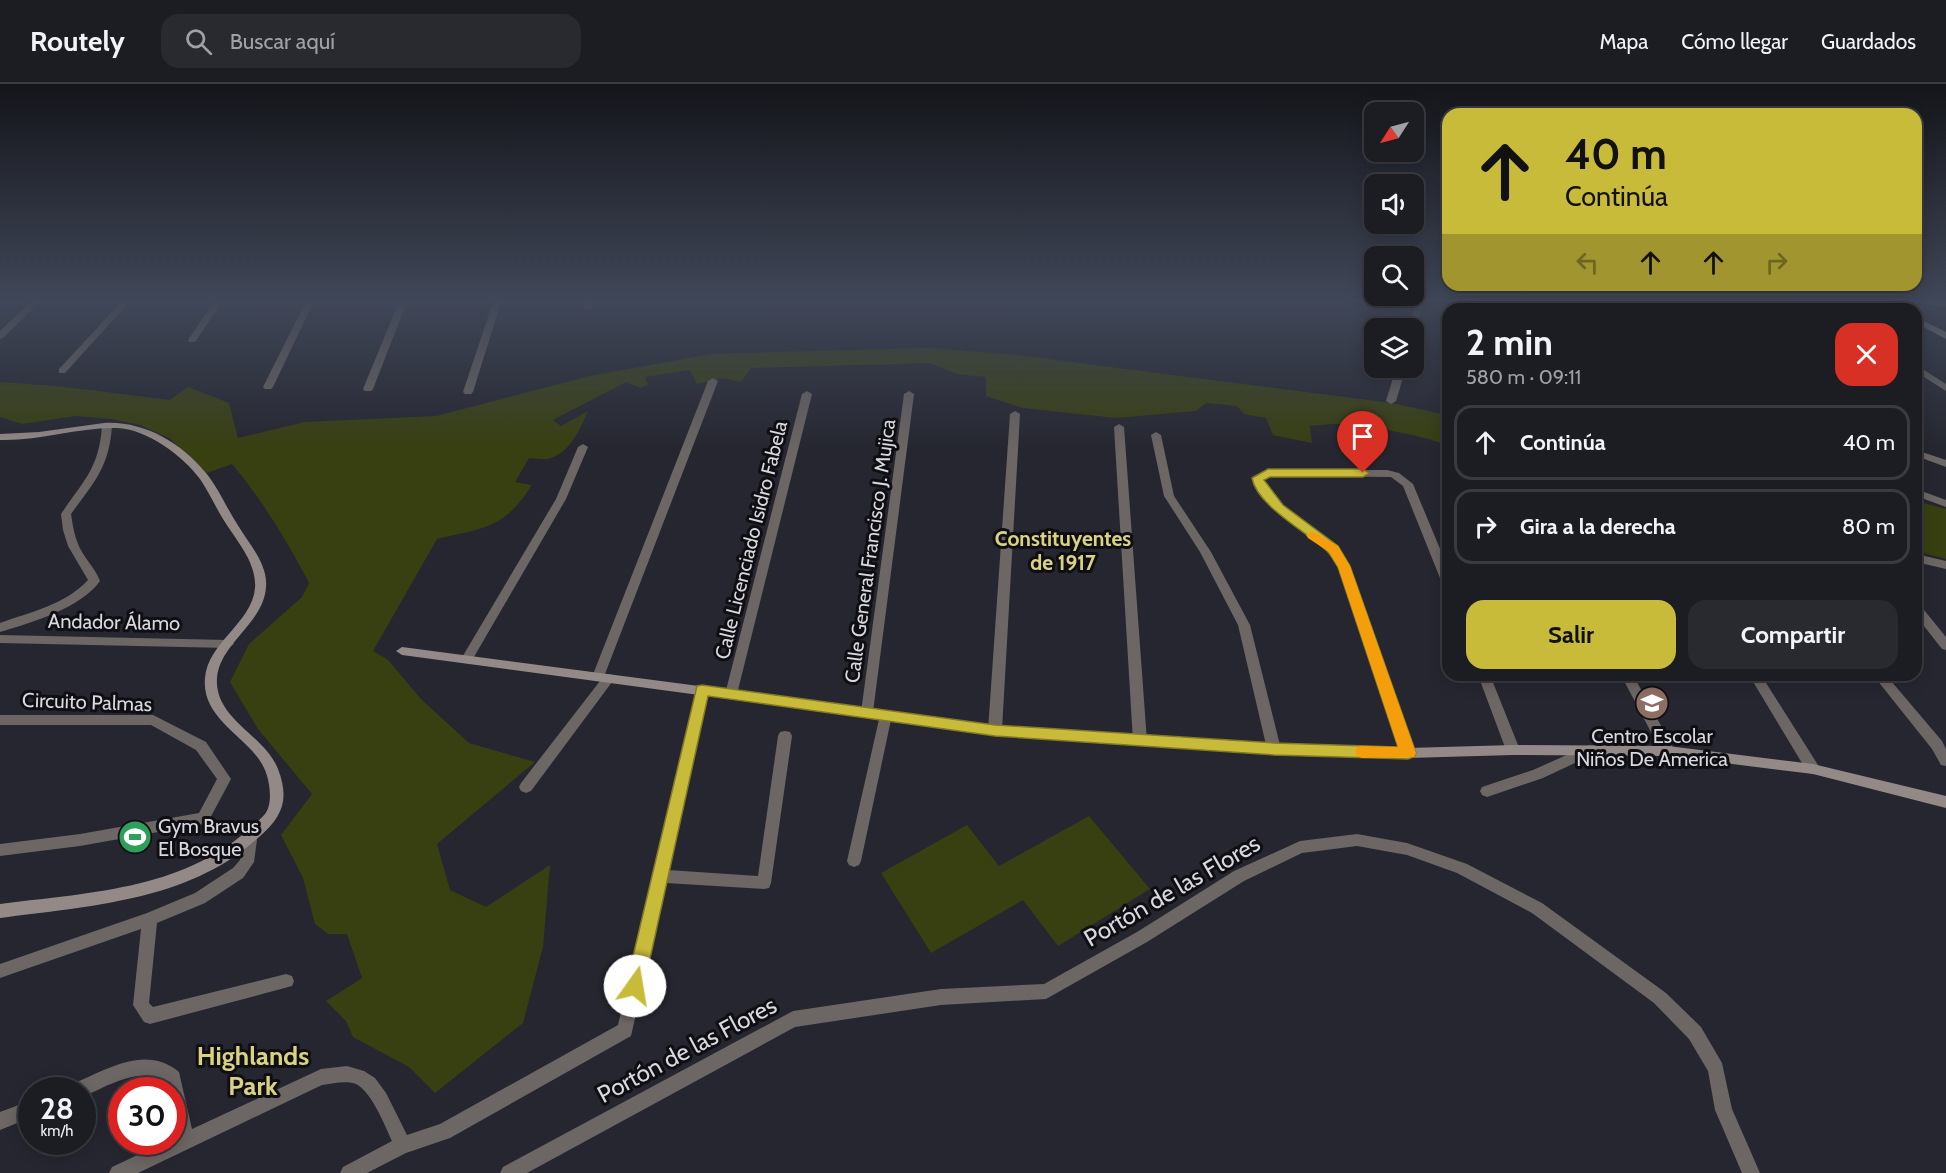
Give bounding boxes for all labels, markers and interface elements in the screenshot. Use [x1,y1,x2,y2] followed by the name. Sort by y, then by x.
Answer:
[161,14,581,68] search box
[30,24,125,58] text: Routely
[182,25,215,58] icon: search
[230,28,335,55] text: Buscar aquí
[1600,29,1648,54] text: Mapa
[1681,29,1788,54] text: Cómo llegar
[1821,29,1916,54] text: Guardados
[1364,102,1424,162] north arrow
[1364,102,1424,378] map controls
[1565,128,1667,180] text: 40 m
[1466,132,1544,210] icon: ahead
[1364,174,1424,234] button: sound
[1565,180,1668,213] text: Continúa
[1364,246,1424,306] button: search
[1571,246,1604,279] icon: left
[1634,246,1667,279] icon: ahead
[1697,246,1730,279] icon: ahead
[1760,246,1793,279] icon: right
[1364,318,1424,378] button: layers
[1466,320,1553,364] text: 2 min
[1835,323,1898,386] button: close
[1466,365,1581,389] text: 580 m · 09:11
[1337,411,1388,473] pin
[840,417,900,684] street label: Calle General Francisco J. Mujica
[710,418,792,662] street label: Calle Licenciado Isidro Fabela
[1346,420,1379,453] icon: arrive
[1469,426,1502,459] icon: ahead
[1520,429,1606,456] text: Continúa
[1843,429,1895,456] text: 40 m
[1469,510,1502,543] icon: right
[1520,513,1676,540] text: Gira a la derecha
[1842,513,1895,540] text: 80 m
[995,526,1131,575] district label: Constituyentes de 1917
[1466,600,1676,669] button: Salir
[1688,600,1898,669] button: Compartir
[48,609,180,635] street label: Andador Álamo
[1634,685,1670,721] school or university icon: Centro Escolar Niños De America
[22,688,152,716] street label: Circuito Palmas
[1576,724,1728,771] place label: Centro Escolar Niños De America
[158,814,259,861] place label: Gym Bravus El Bosque
[117,819,153,855] sports icon: Gym Bravus El Bosque
[1079,828,1265,953] street label: Portón de las Flores
[603,954,667,1018] position arrow
[592,990,781,1109] street label: Portón de las Flores
[197,1040,309,1102] district label: Highlands Park
[108,1077,186,1155] speed limit sign: 30
[40,1090,74,1127] text: 28
[41,1122,73,1140] text: km/h

